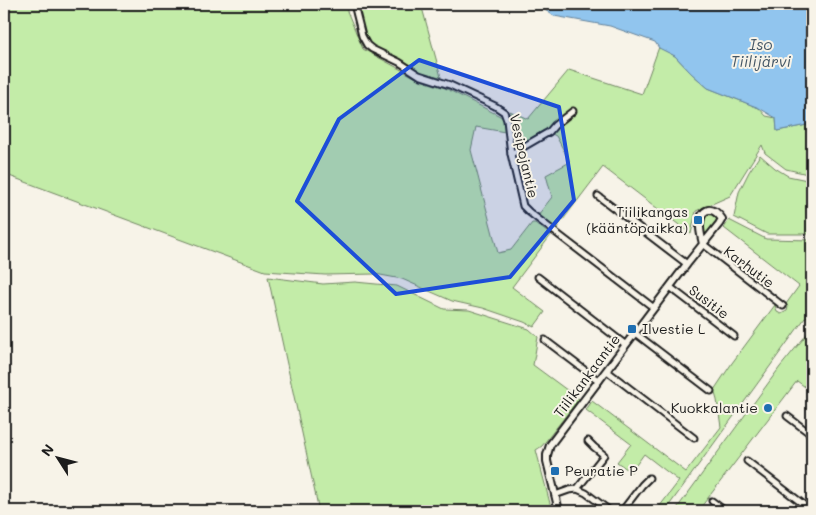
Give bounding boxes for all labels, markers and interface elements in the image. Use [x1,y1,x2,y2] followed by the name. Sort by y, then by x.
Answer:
[731,34,792,71] water label: Iso Tiilijärvi
[506,112,543,200] street label: Vesipojantie
[586,202,688,237] place label: Tiilikangas (kääntöpaikka)
[692,214,704,226] marker: Tiilikangas (kääntöpaikka)
[720,241,779,292] street label: Karhutie
[685,280,733,323] street label: Susitie
[642,319,706,338] place label: Ilvestie L
[626,323,638,335] marker: Ilvestie L
[549,330,624,421] street label: Tiilikankaantie
[671,398,758,417] place label: Kuokkalantie
[762,402,774,414] marker: Kuokkalantie
[32,432,82,482] north arrow
[36,440,58,460] text: N
[565,461,638,480] place label: Peuratie P
[549,465,561,477] marker: Peuratie P

